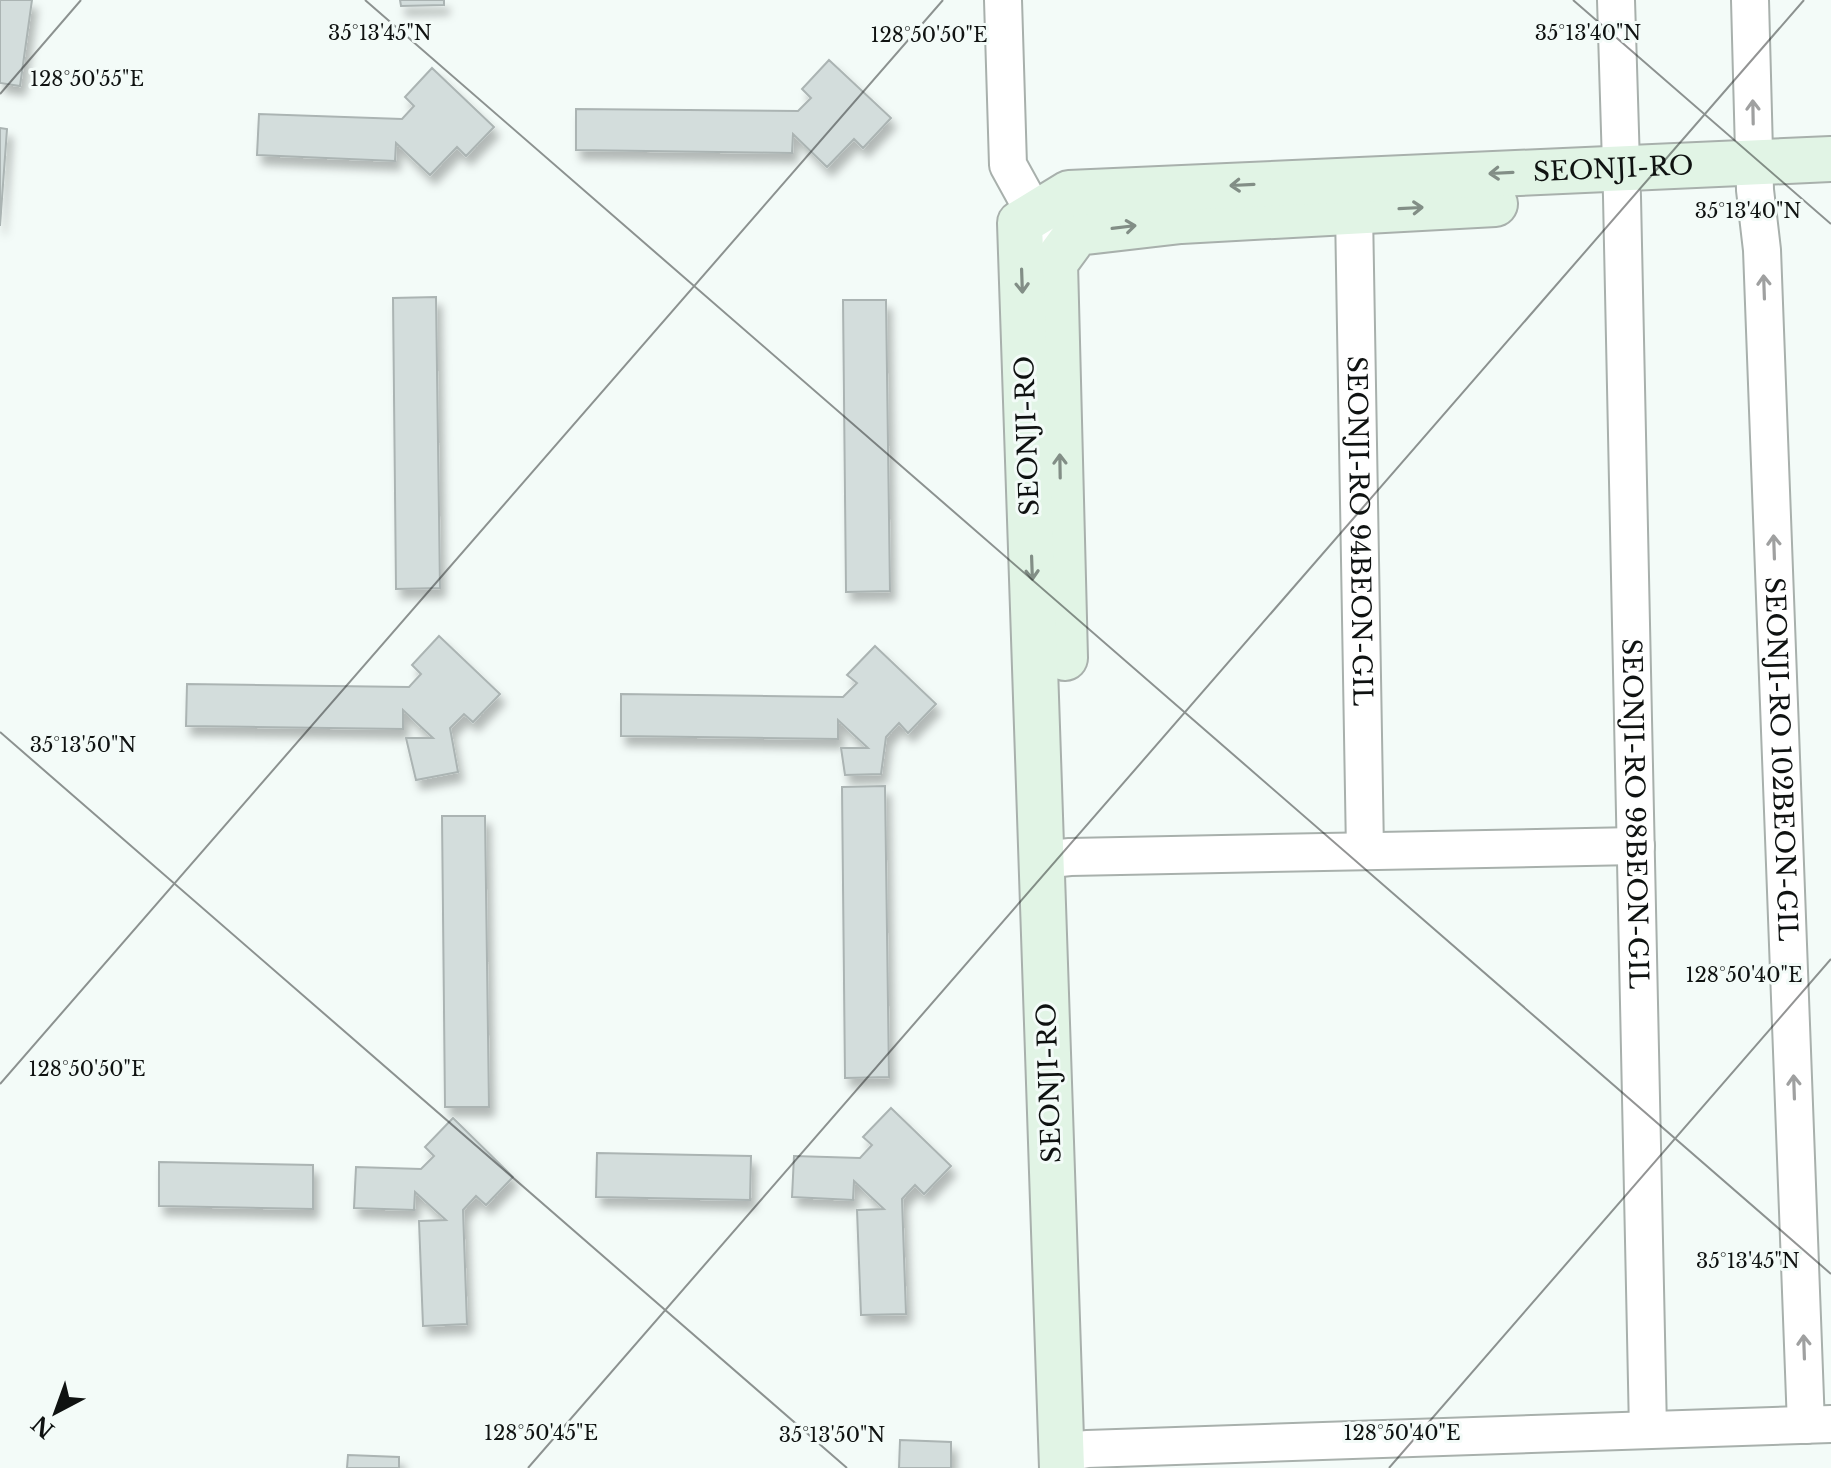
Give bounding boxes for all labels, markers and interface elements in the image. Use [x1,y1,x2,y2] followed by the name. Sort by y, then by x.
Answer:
[328,21,432,45] text: 35°13'45"N
[1535,21,1641,45] text: 35°13'40"N
[871,23,987,47] text: 128°50'50"E
[30,67,144,91] text: 128°50'55"E
[1745,99,1760,126] one-way arrow
[1532,149,1694,188] street label: SEONJI-RO
[1488,166,1515,181] one-way arrow
[1229,178,1256,193] one-way arrow
[1695,199,1801,223] text: 35°13'40"N
[1397,201,1424,216] one-way arrow
[1110,220,1137,235] one-way arrow
[1015,267,1030,294] one-way arrow
[1756,274,1771,301] one-way arrow
[1008,355,1046,517] street label: SEONJI-RO
[1340,355,1379,707] street label: SEONJI-RO 94BEON-GIL
[1052,453,1068,480] one-way arrow
[1766,534,1781,561] one-way arrow
[1024,554,1039,581] one-way arrow
[1758,576,1804,942] street label: SEONJI-RO 102BEON-GIL
[1615,638,1655,990] street label: SEONJI-RO 98BEON-GIL
[30,733,136,757] text: 35°13'50"N
[1686,963,1802,987] text: 128°50'40"E
[1030,1002,1068,1164] street label: SEONJI-RO
[29,1057,145,1081] text: 128°50'50"E
[1786,1074,1801,1101] one-way arrow
[1696,1249,1800,1273] text: 35°13'45"N
[1796,1334,1811,1361] one-way arrow
[16,1372,96,1452] north arrow
[26,1410,60,1444] text: N
[484,1421,598,1445] text: 128°50'45"E
[1344,1421,1460,1445] text: 128°50'40"E
[779,1423,885,1447] text: 35°13'50"N

